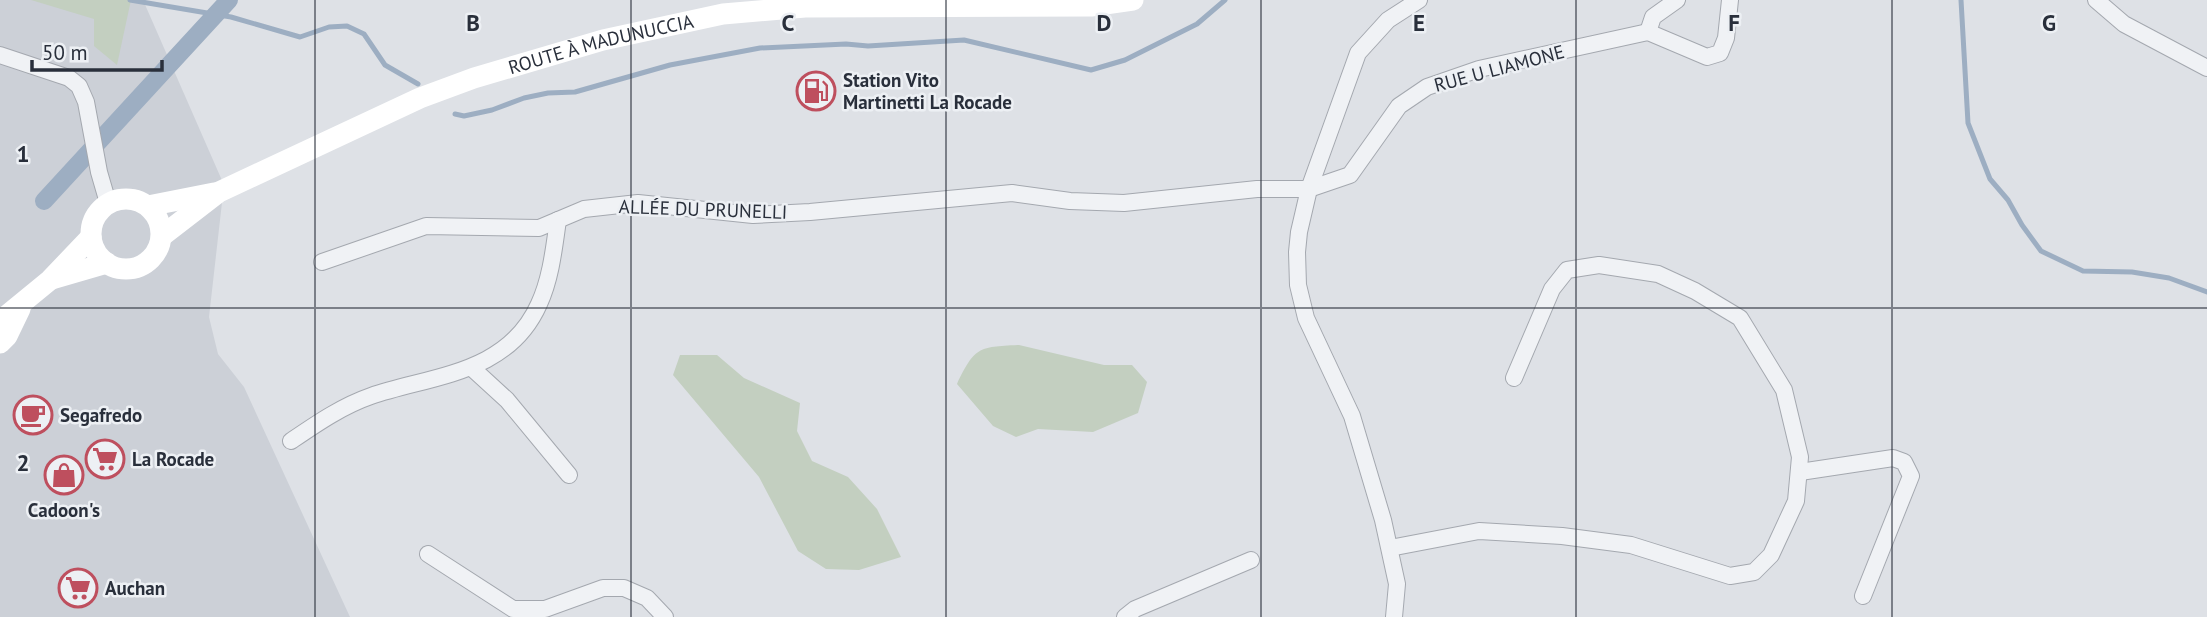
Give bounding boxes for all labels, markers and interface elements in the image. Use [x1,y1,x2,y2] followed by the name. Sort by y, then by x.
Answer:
[466,8,480,37] text: B
[782,8,795,37] text: C
[1097,8,1111,37] text: D
[1413,8,1425,37] text: E
[1728,8,1740,37] text: F
[2042,8,2056,37] text: G
[505,9,696,79] street label: ROUTE À MADUNUCCIA
[32,28,161,72] scale bar
[42,39,88,66] text: 50 m
[1431,39,1567,97] street label: RUE U LIAMONE
[843,68,1012,114] place label: Station Vito Martinetti La Rocade
[795,70,837,112] fuel station icon: Station Vito Martinetti La Rocade
[16,139,30,168] text: 1
[618,194,788,224] street label: ALLÉE DU PRUNELLI
[12,394,54,436] cafe icon: Segafredo
[60,403,142,427] place label: Segafredo
[84,438,126,480] supermarket icon: La Rocade
[132,447,214,471] place label: La Rocade
[16,448,30,477] text: 2
[43,454,85,496] shop icon: Cadoon's
[28,498,100,522] place label: Cadoon's
[57,567,99,609] supermarket icon: Auchan
[105,576,165,600] place label: Auchan

